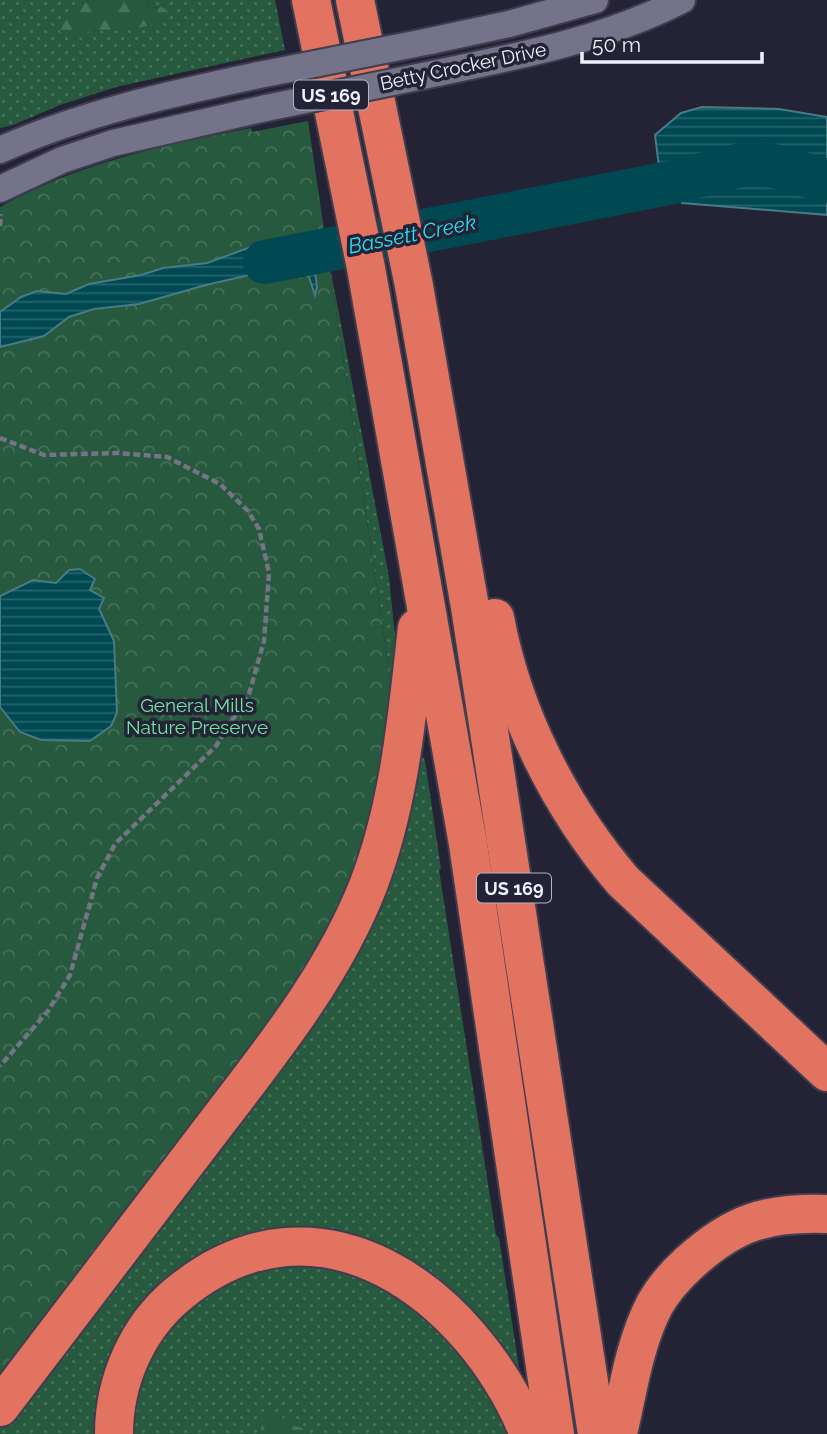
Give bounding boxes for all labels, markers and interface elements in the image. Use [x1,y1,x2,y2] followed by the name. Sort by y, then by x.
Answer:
[582,21,762,65] scale bar
[592,32,641,57] text: 50 m
[378,38,548,94] street label: Betty Crocker Drive
[294,80,368,110] road number: US 169
[346,209,478,259] water label: Bassett Creek
[126,694,268,738] park label: General Mills Nature Preserve
[477,874,551,903] road number: US 169

